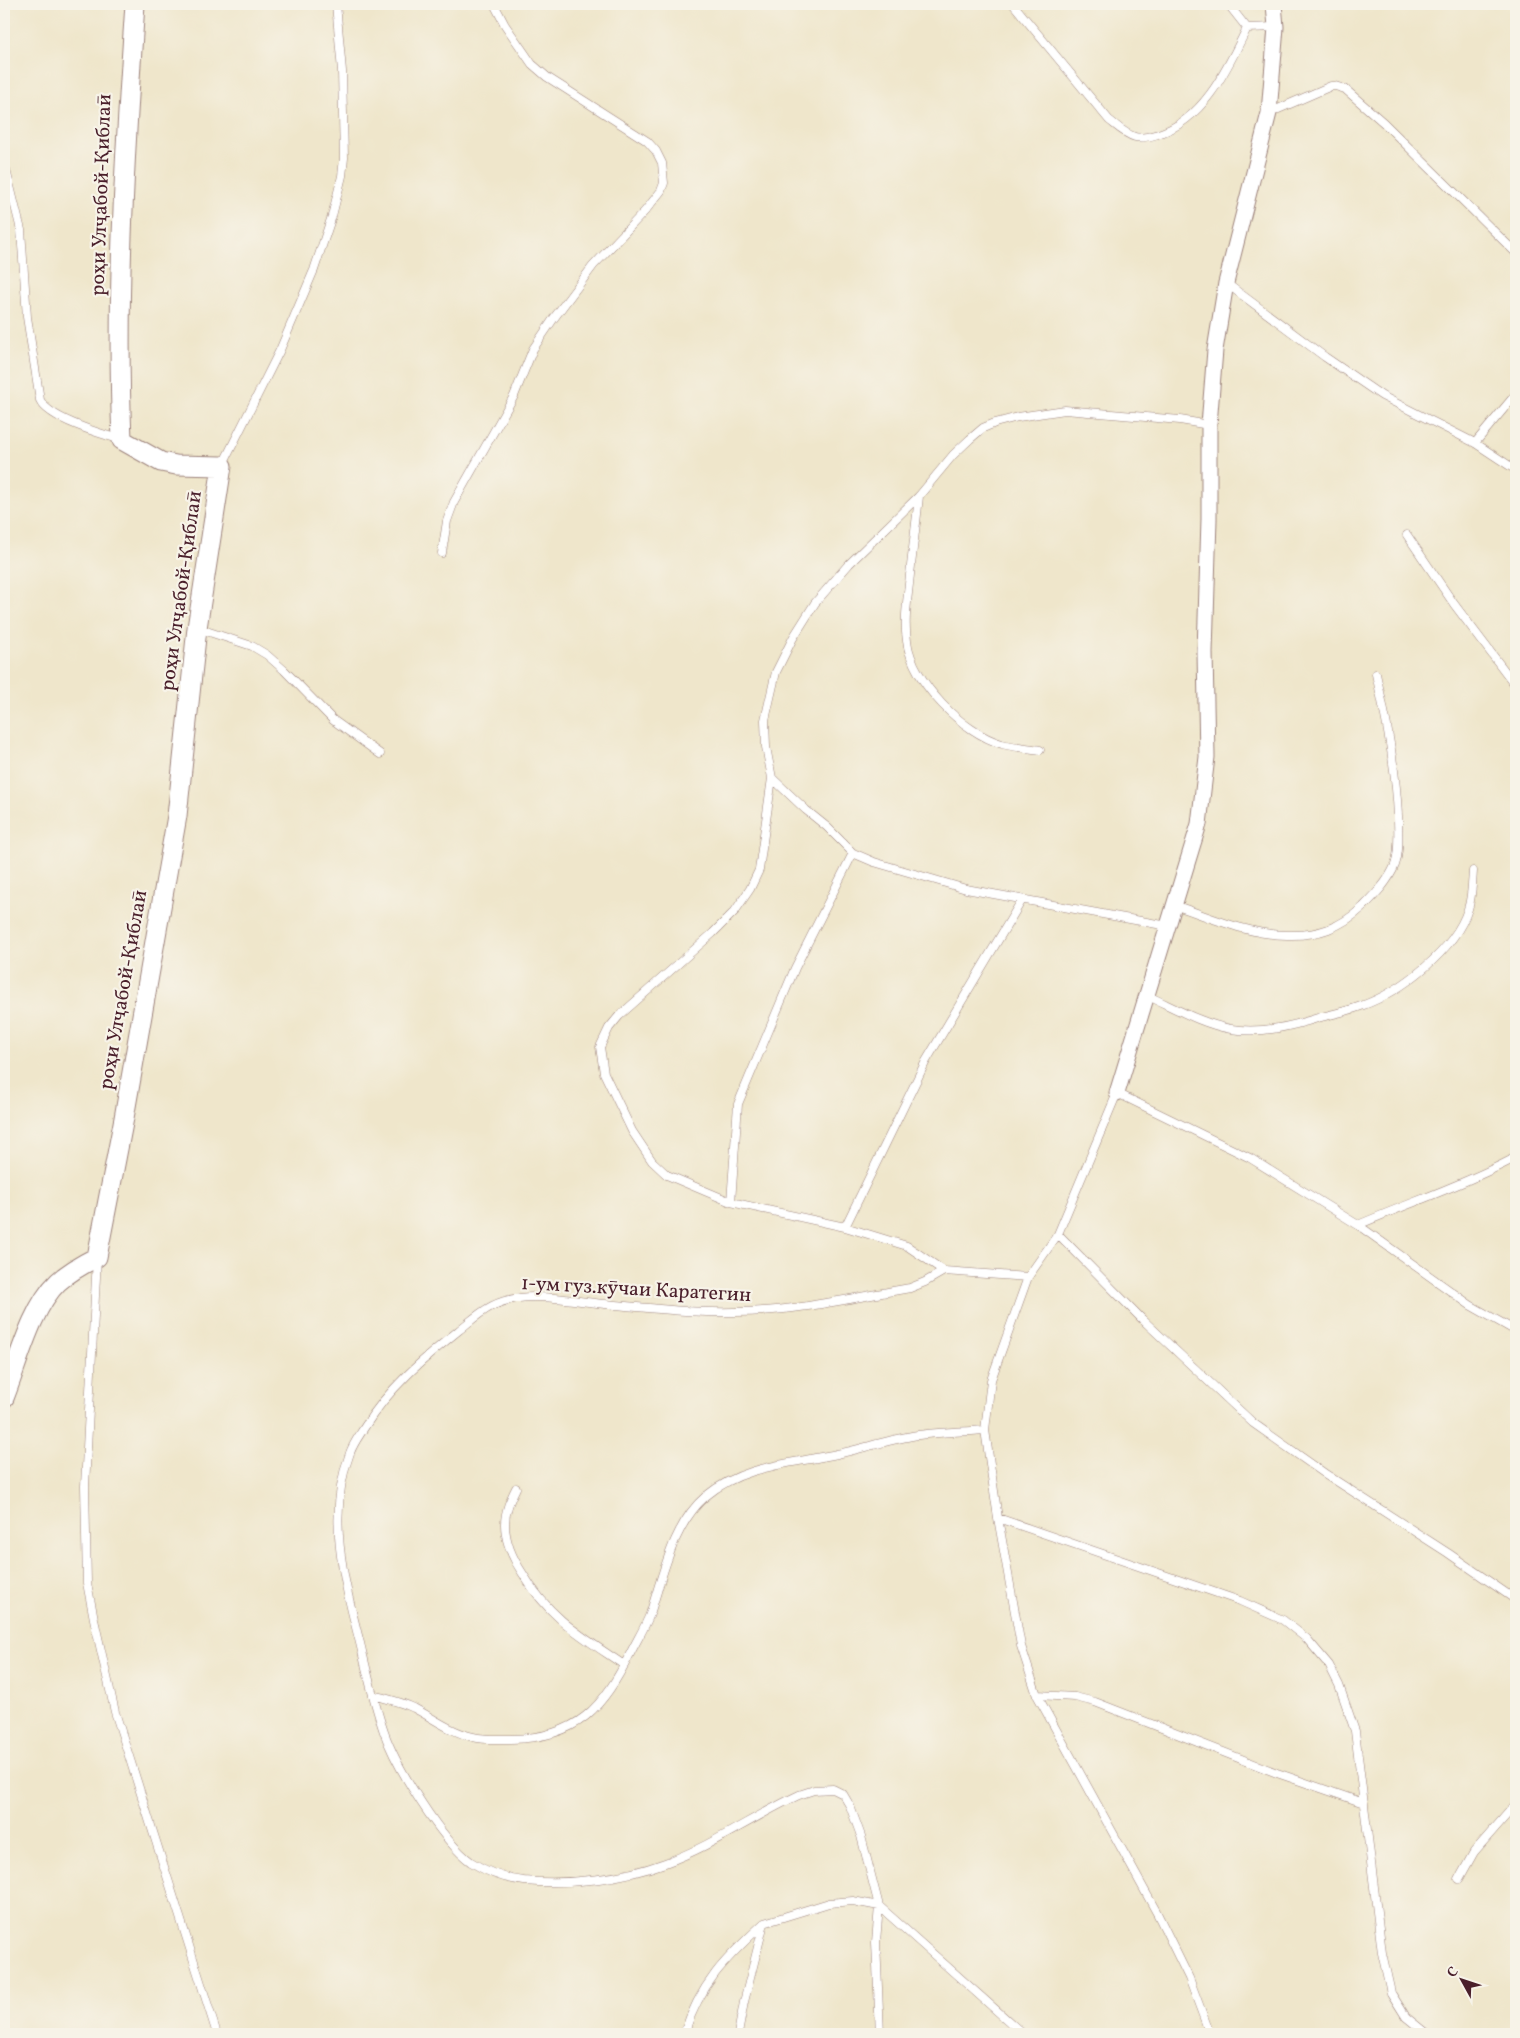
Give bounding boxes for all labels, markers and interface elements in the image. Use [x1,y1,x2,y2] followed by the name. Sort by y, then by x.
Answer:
[84,93,120,297] street label: роҳи Улҷабой-Қиблаӣ
[154,489,210,693] street label: роҳи Улҷабой-Қиблаӣ
[93,888,155,1092] street label: роҳи Улҷабой-Қиблаӣ
[520,1270,752,1310] street label: 1-ум гуз.кӯчаи Каратегин
[1438,1956,1488,2006] north arrow
[1443,1963,1463,1982] text: С

